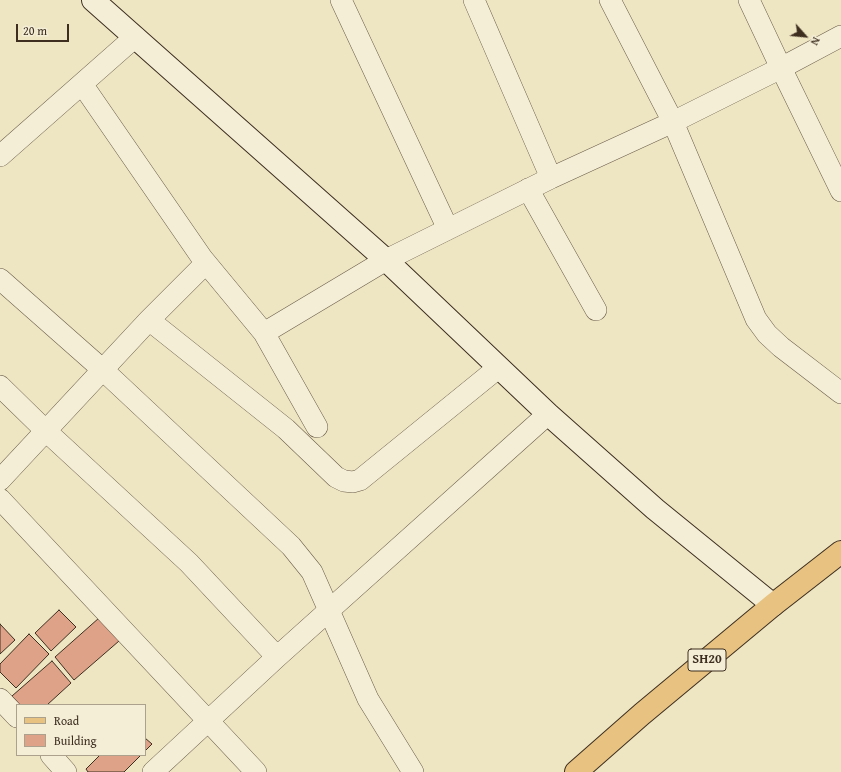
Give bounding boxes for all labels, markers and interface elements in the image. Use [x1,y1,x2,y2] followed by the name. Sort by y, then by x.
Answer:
[18,16,71,42] scale bar
[785,16,825,56] north arrow
[23,22,47,39] text: 20 m
[807,35,824,48] text: N
[688,649,726,671] road number: SH20
[16,704,146,756] legend
[54,712,79,729] text: Road
[54,732,97,749] text: Building

